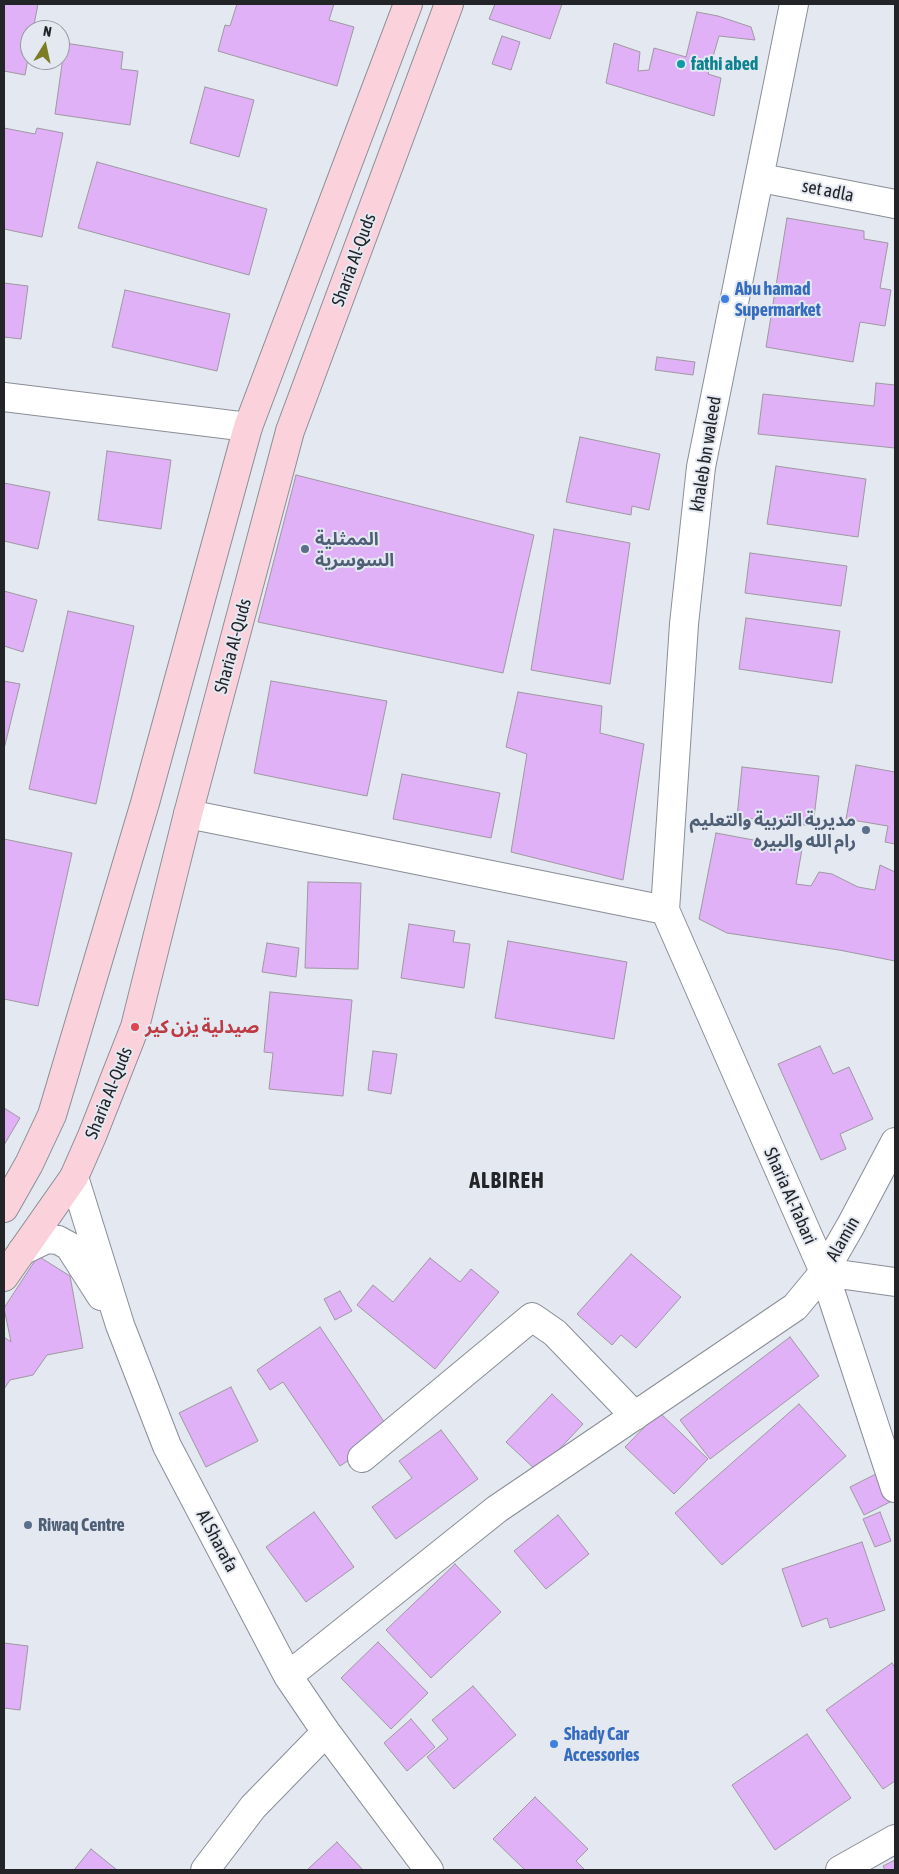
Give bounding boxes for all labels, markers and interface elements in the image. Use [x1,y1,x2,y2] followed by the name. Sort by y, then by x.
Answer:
[20,20,70,70] north arrow
[42,23,53,40] text: N
[691,53,758,75] place label: fathi abed
[675,58,687,70] marker: fathi abed
[800,175,856,207] street label: set adla
[327,211,381,309] street label: Sharia Al-Quds
[735,278,821,320] place label: Abu hamad Supermarket
[719,293,731,305] marker: Abu hamad Supermarket
[686,395,726,513] street label: khaleb bn waleed
[315,528,394,570] place label: الممثلية السوسرية
[299,543,311,555] marker: الممثلية السوسرية
[210,596,256,696] street label: Sharia Al-Quds
[690,809,856,852] place label: مديرية التربية والتعليم رام الله والبيره
[860,824,872,836] marker: مديرية التربية والتعليم رام الله والبيره
[145,1016,259,1038] place label: صيدلية يزن كير
[129,1021,141,1033] marker: صيدلية يزن كير
[81,1044,137,1142] street label: Sharia Al-Quds
[759,1144,821,1248] street label: Sharia Al-Tabari
[468,1168,546,1194] district label: ALBIREH
[822,1213,864,1265] street label: Alamin
[192,1506,242,1576] street label: Al Sharafa
[38,1514,125,1536] place label: Riwaq Centre
[22,1519,34,1531] marker: Riwaq Centre
[564,1723,639,1766] place label: Shady Car Accessories
[548,1738,560,1750] marker: Shady Car Accessories

